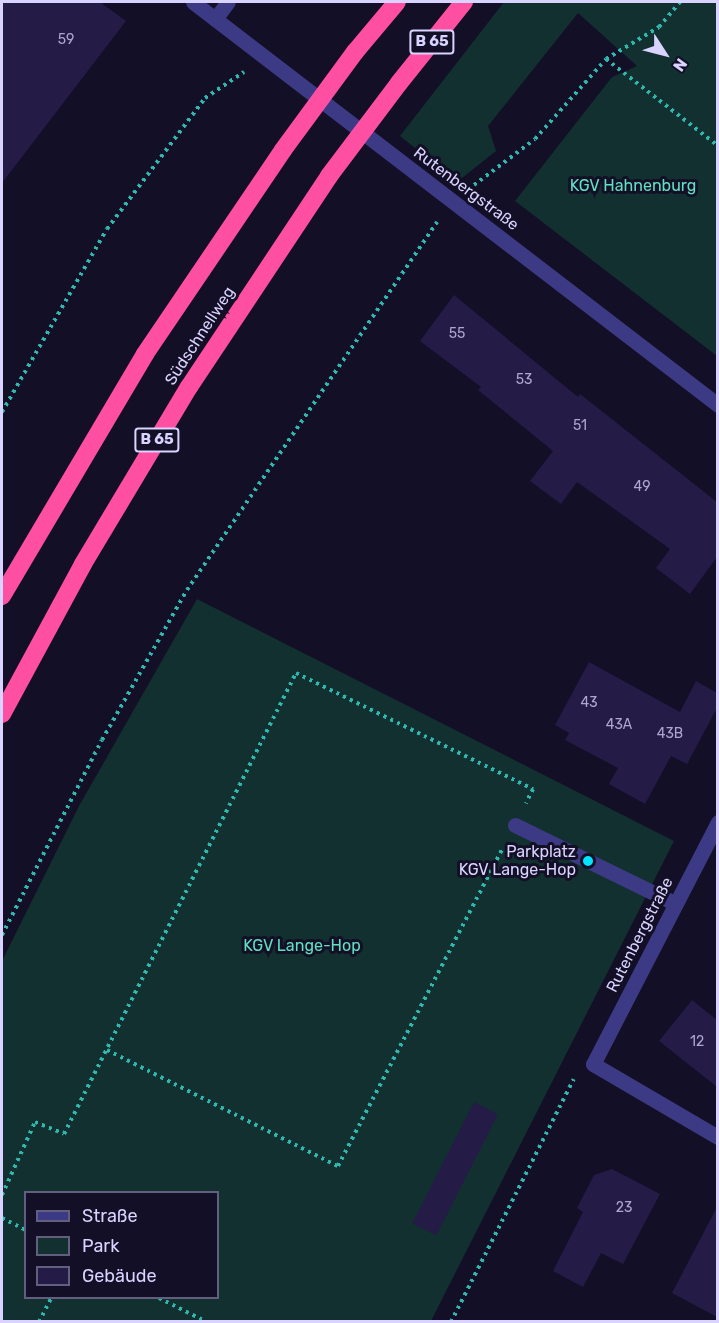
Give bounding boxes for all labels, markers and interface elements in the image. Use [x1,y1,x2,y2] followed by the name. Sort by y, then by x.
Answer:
[635,24,695,84] north arrow
[408,30,456,54] road number: B 65
[58,32,74,48] house number: 59
[669,55,691,75] text: N
[410,143,522,235] street label: Rutenbergstraße
[570,176,696,196] park label: KGV Hahnenburg
[161,283,239,389] street label: Südschnellweg
[449,326,465,342] house number: 55
[516,372,532,388] house number: 53
[573,418,587,434] house number: 51
[133,428,181,452] road number: B 65
[634,479,650,495] house number: 49
[580,695,598,711] house number: 43
[606,717,632,733] house number: 43A
[657,726,683,742] house number: 43B
[458,842,576,880] place label: Parkplatz KGV Lange-Hop
[581,854,595,868] marker: Parkplatz KGV Lange-Hop
[603,874,677,996] street label: Rutenbergstraße
[243,936,361,956] park label: KGV Lange-Hop
[690,1034,704,1050] house number: 12
[24,1191,219,1299] legend
[616,1200,632,1216] house number: 23
[82,1205,138,1227] text: Straße
[82,1235,119,1257] text: Park
[82,1265,157,1287] text: Gebäude

